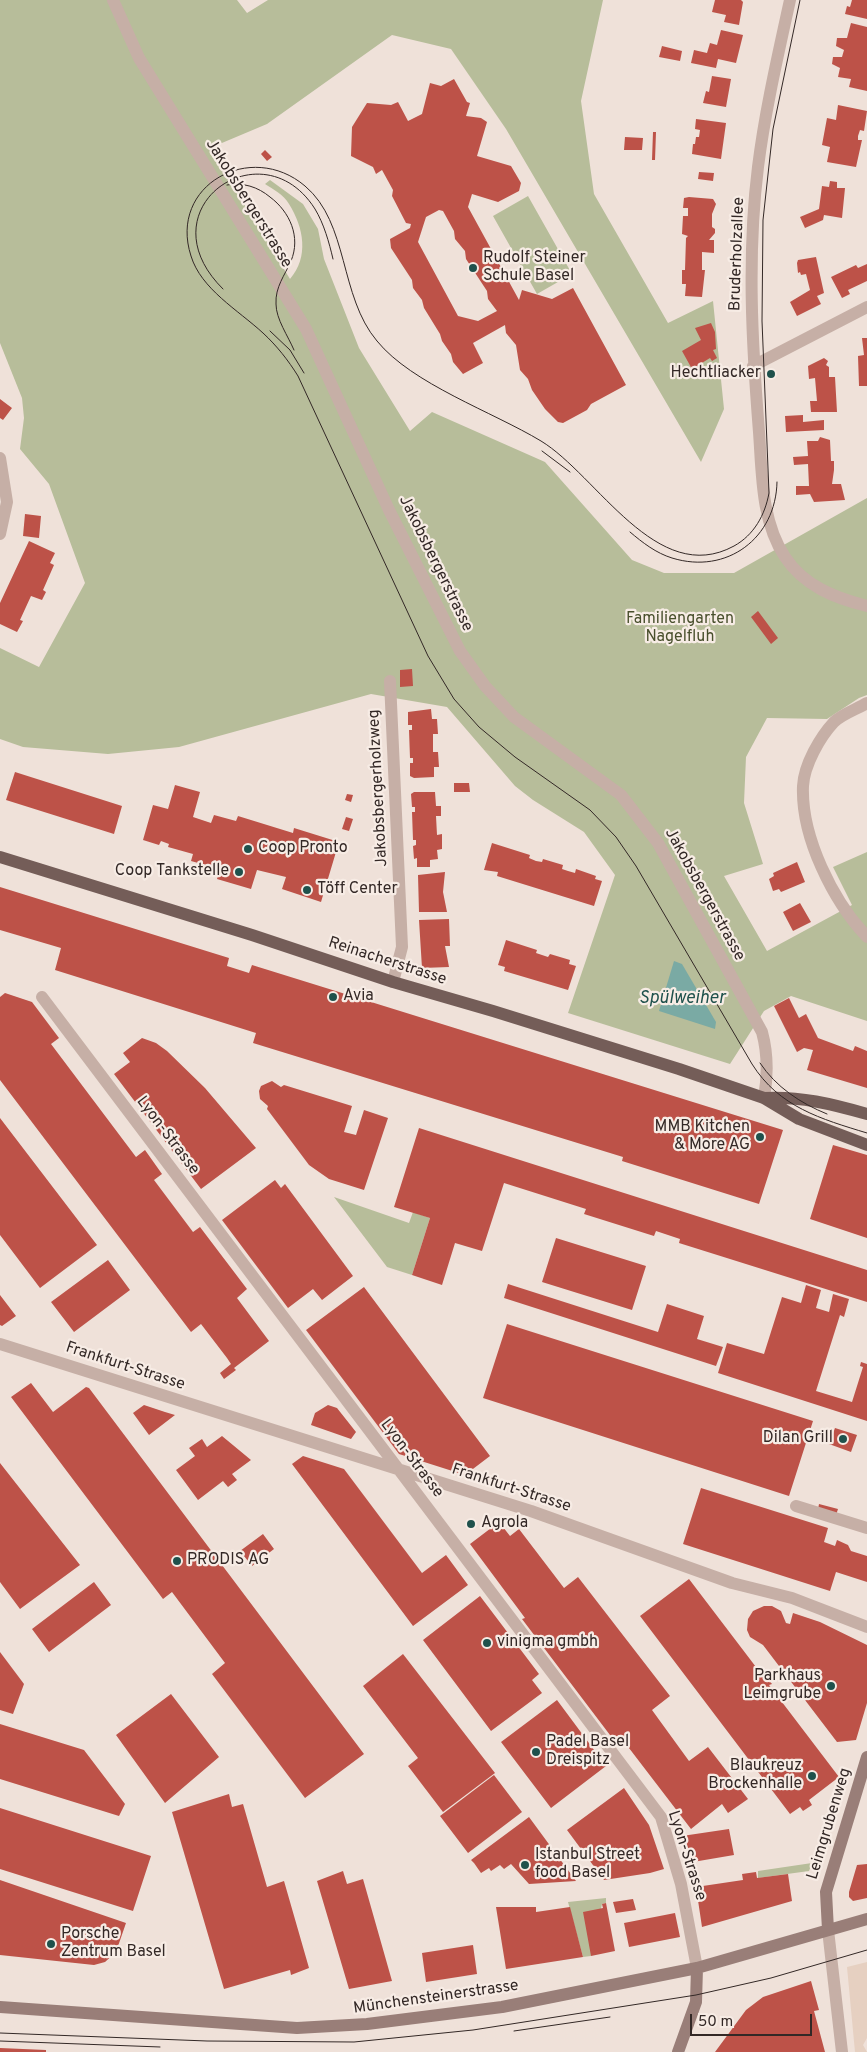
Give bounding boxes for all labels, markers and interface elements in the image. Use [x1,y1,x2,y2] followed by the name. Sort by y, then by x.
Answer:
[200,136,296,272] street label: Jakobsbergerstrasse
[726,197,750,311] street label: Bruderholzallee
[483,249,586,287] place label: Rudolf Steiner Schule Basel
[467,262,479,274] marker: Rudolf Steiner Schule Basel
[670,364,761,384] place label: Hechtliacker
[765,368,777,380] marker: Hechtliacker
[394,493,476,635] street label: Jakobsbergerstrasse
[626,610,734,648] park label: Familiengarten Nagelfluh
[365,709,393,867] street label: Jakobsbergerholzweg
[660,825,748,965] street label: Jakobsbergerstrasse
[258,839,348,859] place label: Coop Pronto
[242,843,254,855] marker: Coop Pronto
[115,862,229,882] place label: Coop Tankstelle
[233,866,245,878] marker: Coop Tankstelle
[317,880,398,900] place label: Töff Center
[301,884,313,896] marker: Töff Center
[325,934,449,990] street label: Reinacherstrasse
[343,987,374,1007] place label: Avia
[639,988,725,1010] water label: Spülweiher
[327,991,339,1003] marker: Avia
[131,1093,203,1179] street label: Lyon-Strasse
[655,1118,750,1156] place label: MMB Kitchen & More AG
[754,1131,766,1143] marker: MMB Kitchen & More AG
[63,1339,187,1395] street label: Frankfurt-Strasse
[375,1416,447,1502] street label: Lyon-Strasse
[763,1429,833,1449] place label: Dilan Grill
[837,1433,849,1445] marker: Dilan Grill
[449,1461,573,1517] street label: Frankfurt-Strasse
[481,1514,528,1534] place label: Agrola
[465,1518,477,1530] marker: Agrola
[187,1551,269,1571] place label: PRODIS AG
[171,1555,183,1567] marker: PRODIS AG
[497,1633,598,1653] place label: vinigma gmbh
[481,1637,493,1649] marker: vinigma gmbh
[744,1667,821,1705] place label: Parkhaus Leimgrube
[825,1680,837,1692] marker: Parkhaus Leimgrube
[546,1733,629,1771] place label: Padel Basel Dreispitz
[530,1746,542,1758] marker: Padel Basel Dreispitz
[708,1757,802,1795] place label: Blaukreuz Brockenhalle
[804,1766,856,1882] street label: Leimgrubenweg
[806,1770,818,1782] marker: Blaukreuz Brockenhalle
[662,1809,710,1903] street label: Lyon-Strasse
[535,1846,640,1884] place label: Istanbul Street food Basel
[519,1859,531,1871] marker: Istanbul Street food Basel
[61,1925,166,1963] place label: Porsche Zentrum Basel
[45,1938,57,1950] marker: Porsche Zentrum Basel
[352,1977,520,2019] street label: Münchensteinerstrasse
[692,2004,814,2036] scale bar
[698,2013,733,2032] text: 50 m

